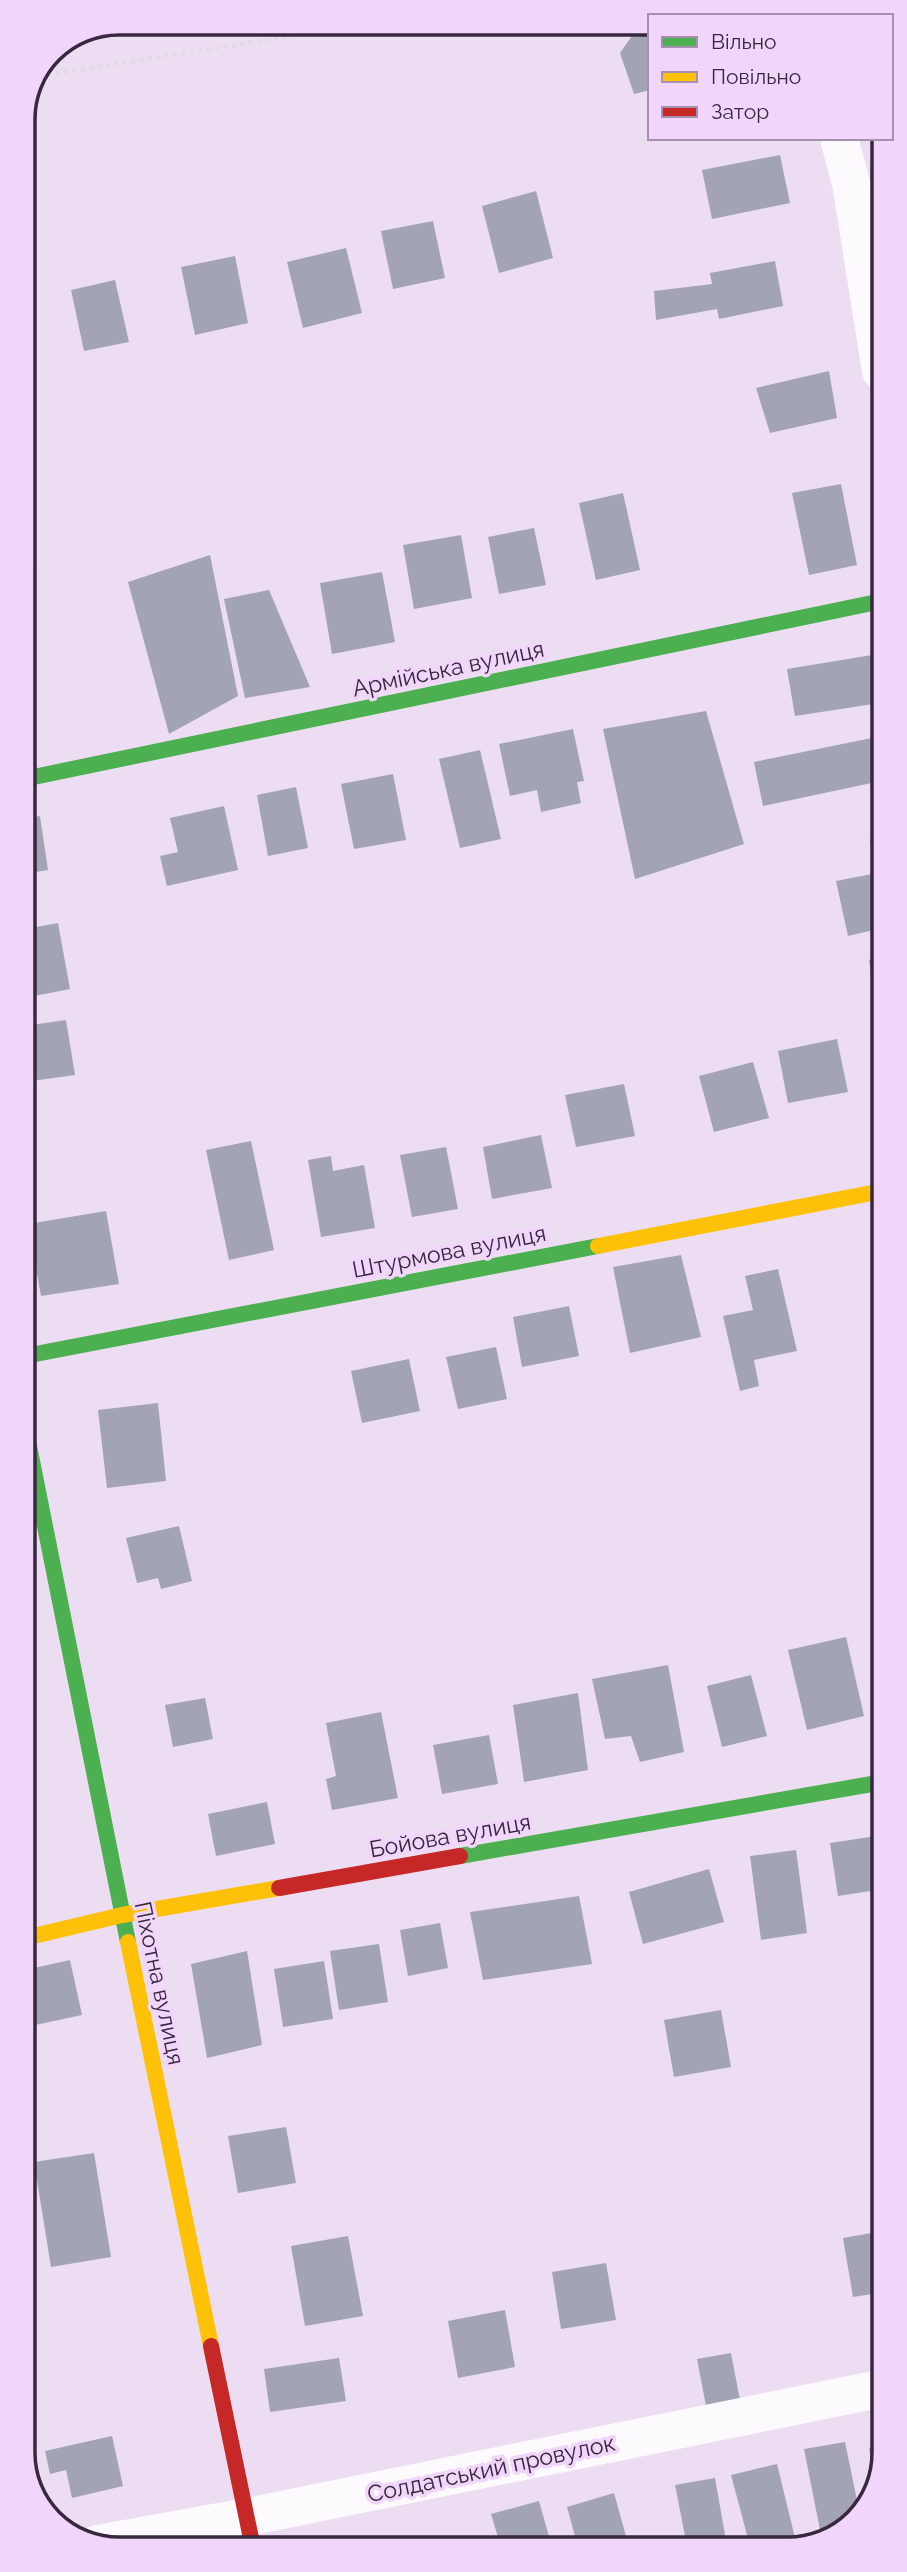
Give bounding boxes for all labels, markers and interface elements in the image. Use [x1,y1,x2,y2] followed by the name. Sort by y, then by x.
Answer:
[648,14,893,140] legend
[711,29,777,54] text: Вільно
[711,64,801,89] text: Повільно
[711,99,769,124] text: Затор
[350,634,546,702] street label: Армійська вулиця
[350,1219,548,1283] street label: Штурмова вулиця
[367,1808,533,1862] street label: Бойова вулиця
[130,1899,190,2067] street label: Піхотна вулиця
[365,2429,617,2507] street label: Солдатський провулок

